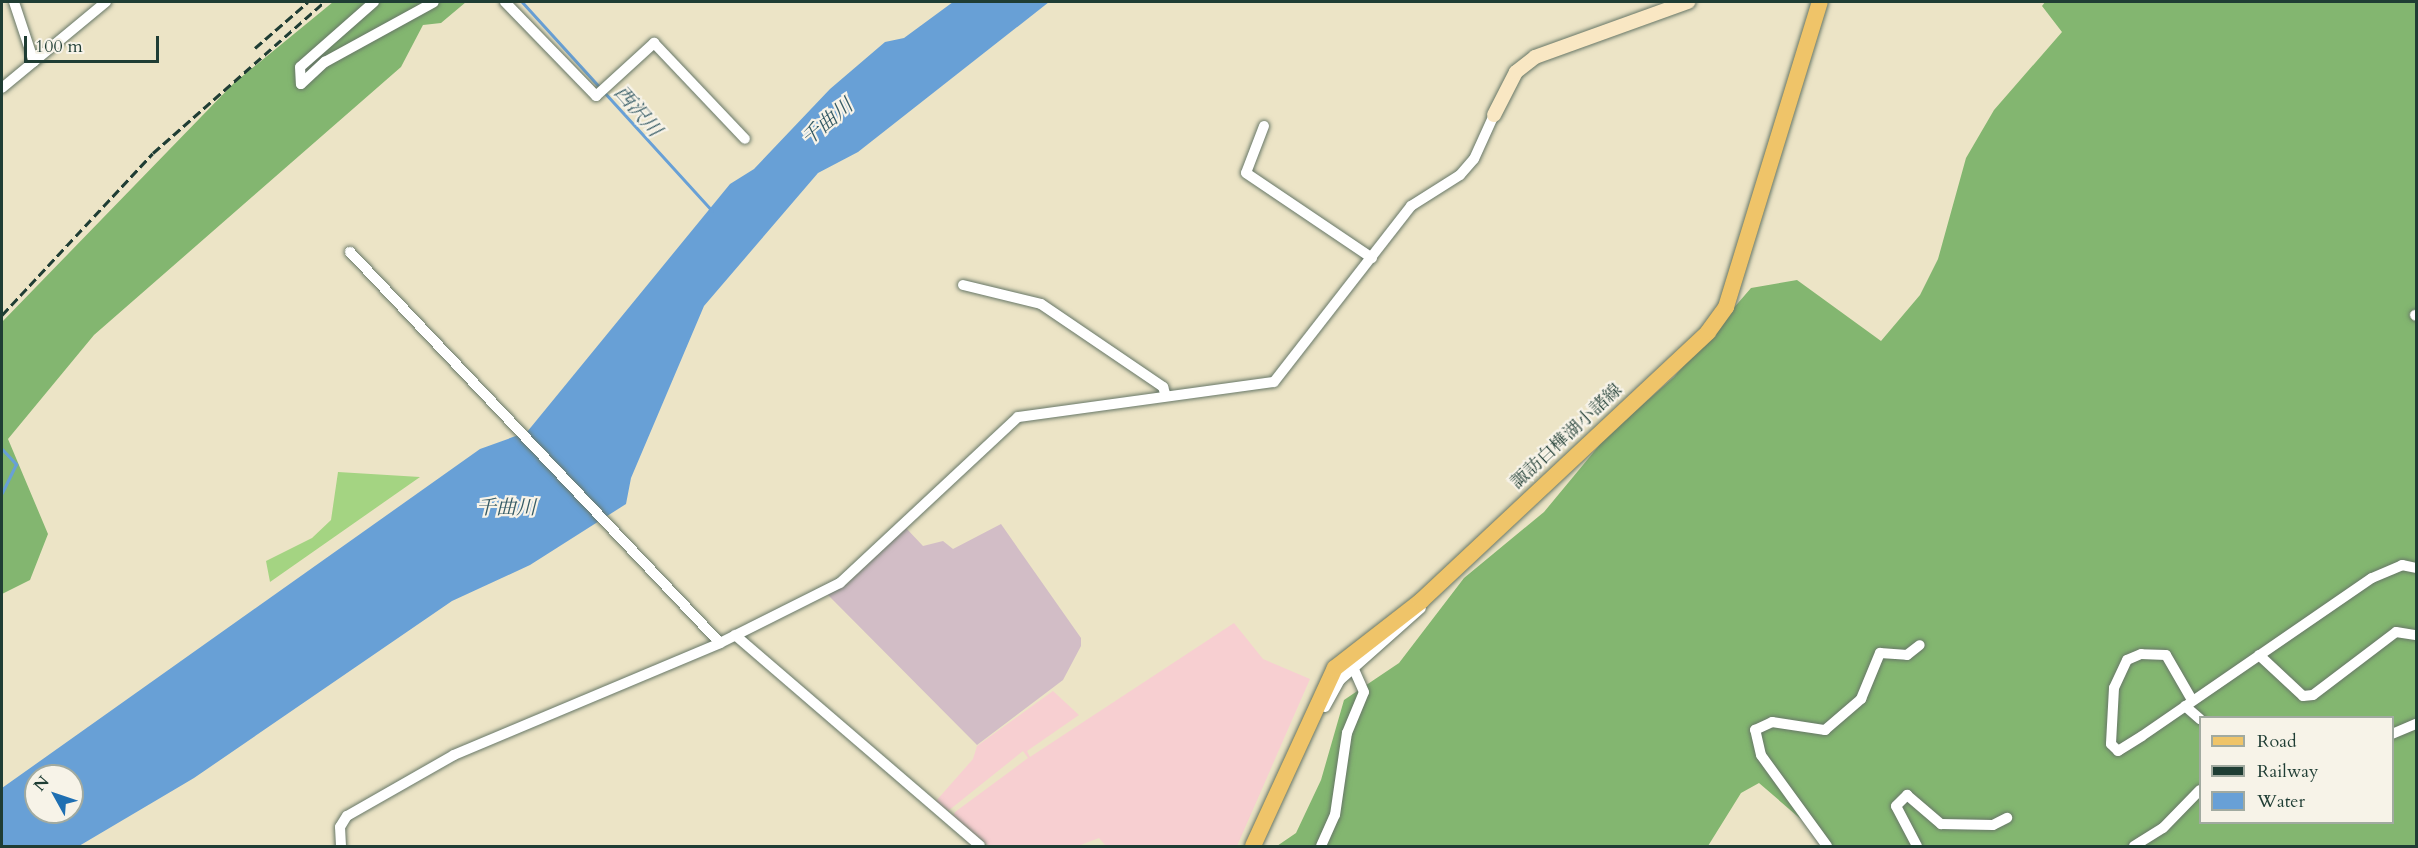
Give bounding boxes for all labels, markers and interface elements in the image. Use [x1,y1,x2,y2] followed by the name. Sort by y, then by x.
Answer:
[27,24,162,62] scale bar
[35,34,83,59] text: 100 m
[609,80,667,142] water label: 西沢川
[796,94,858,150] water label: 千曲川
[1507,380,1627,494] street label: 諏訪白樺湖小諸線
[476,495,536,519] water label: 千曲川
[2199,716,2394,824] legend
[2257,729,2297,754] text: Road
[2257,759,2319,784] text: Railway
[24,764,84,824] north arrow
[29,771,55,796] text: N
[2257,789,2305,814] text: Water

